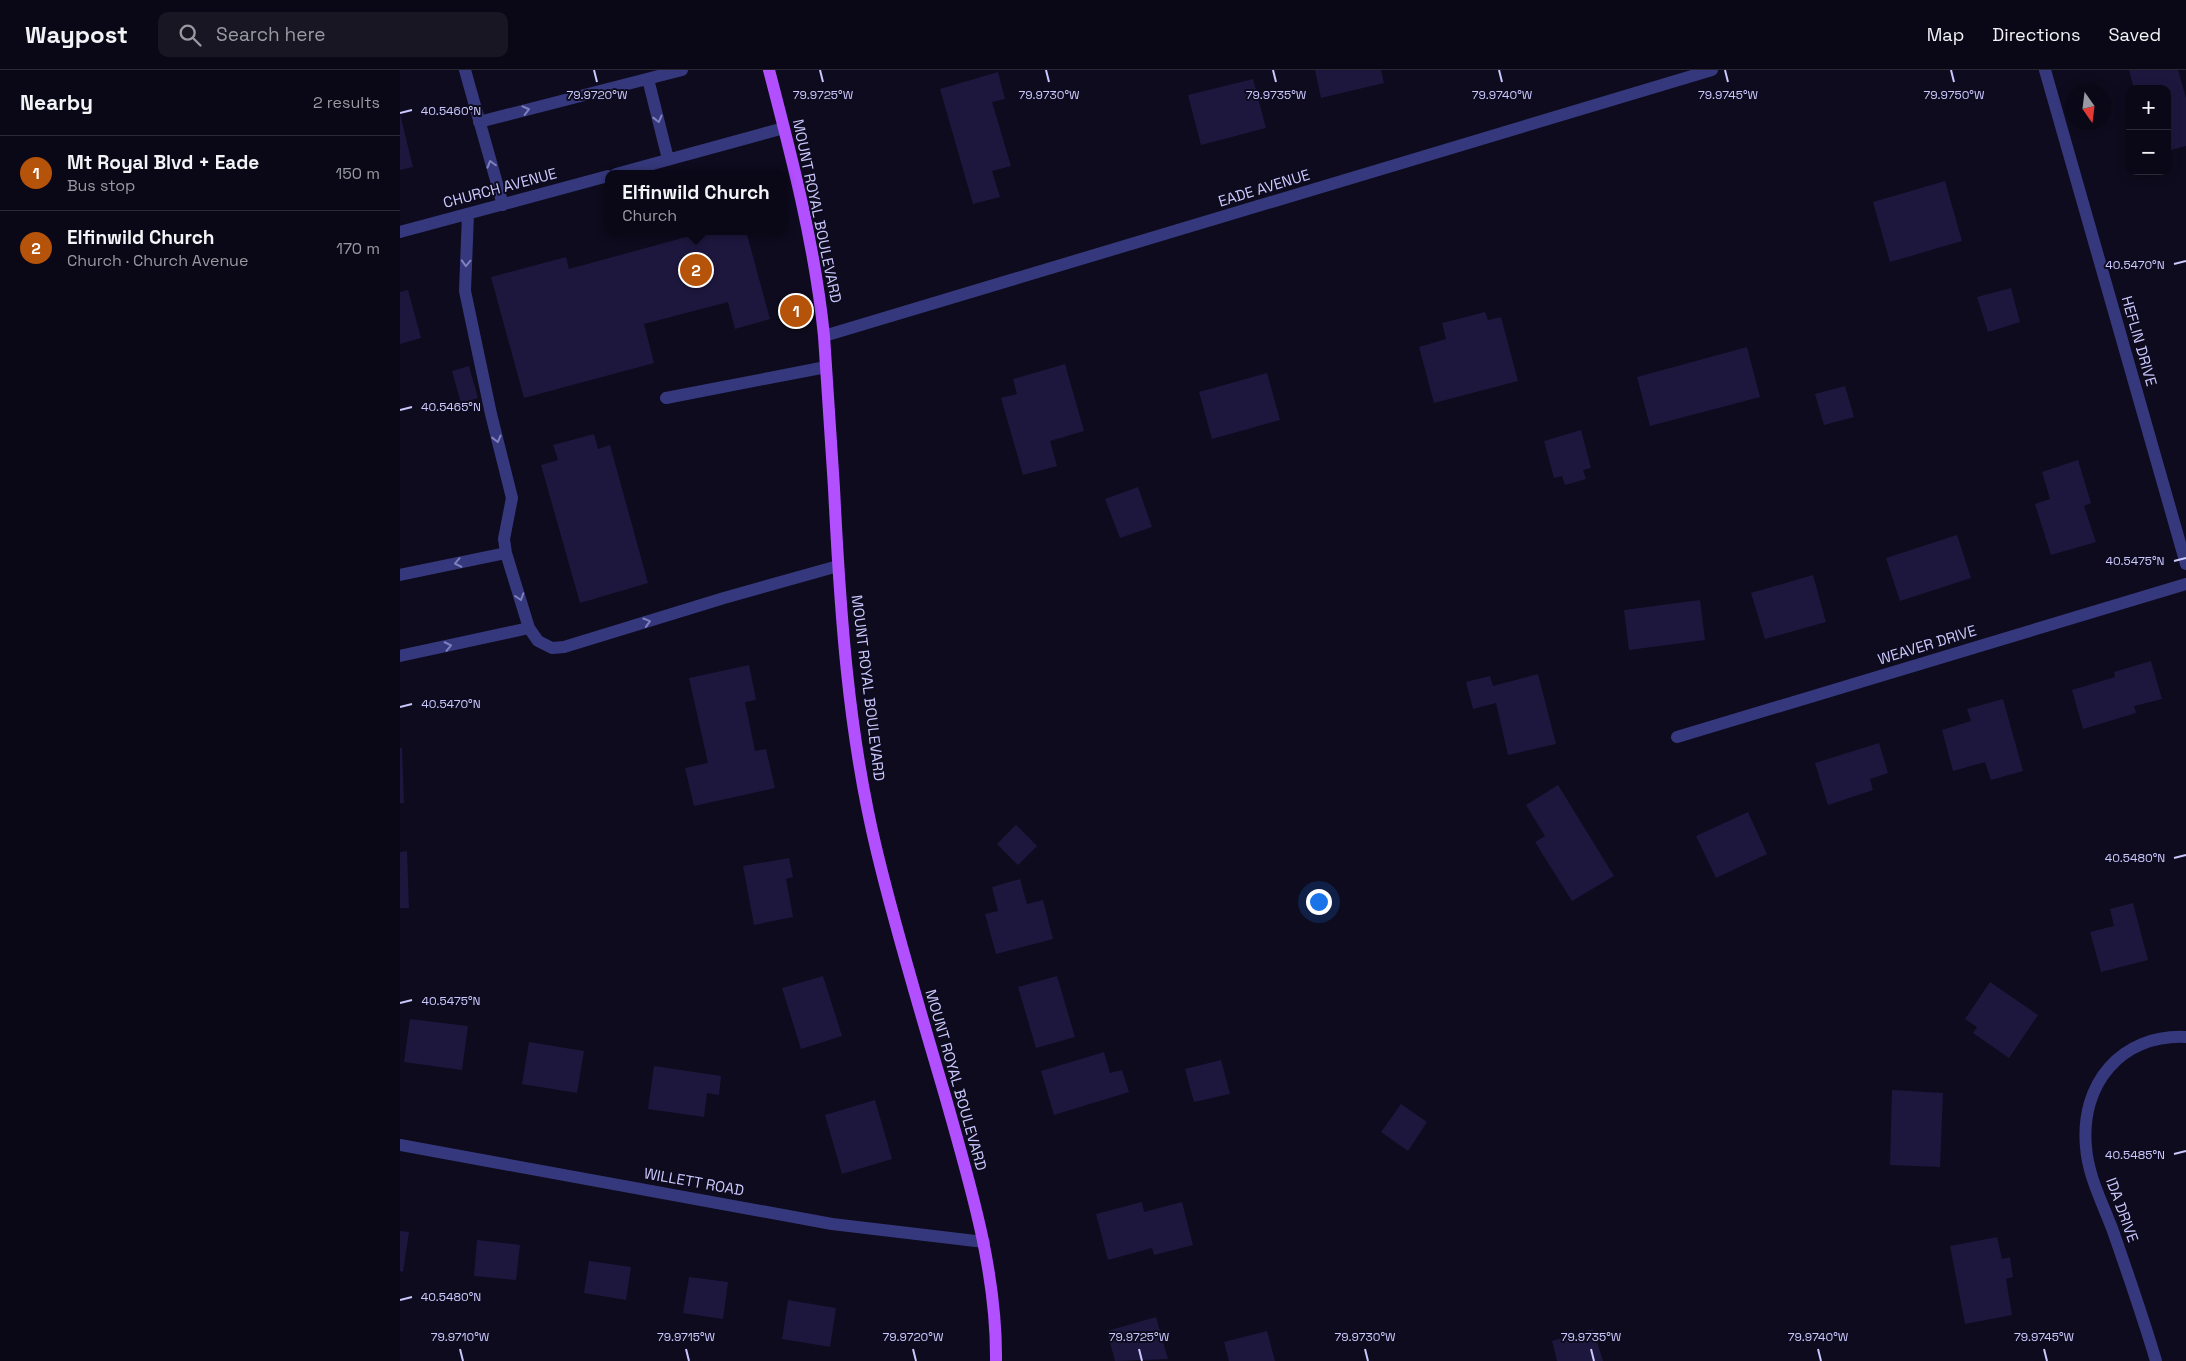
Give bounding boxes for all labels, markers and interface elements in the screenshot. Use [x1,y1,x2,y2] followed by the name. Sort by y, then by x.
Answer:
[158,12,508,57] search box
[25,19,128,50] text: Waypost
[176,21,204,49] icon: search
[216,22,326,47] text: Search here
[1927,23,1964,46] text: Map
[1992,23,2081,46] text: Directions
[2109,23,2161,46] text: Saved
[2066,85,2111,130] north arrow
[2126,85,2171,175] map controls
[2126,85,2171,130] button: +
[567,87,628,103] text: 79.9720°W
[793,87,854,103] text: 79.9725°W
[1019,87,1080,103] text: 79.9730°W
[1246,87,1307,103] text: 79.9735°W
[1472,87,1533,103] text: 79.9740°W
[1698,87,1758,103] text: 79.9745°W
[1924,87,1985,103] text: 79.9750°W
[20,89,93,116] text: Nearby
[313,92,380,113] text: 2 results
[421,103,481,119] text: 40.5460°N
[522,105,531,116] one-way arrow
[652,115,663,124] one-way arrow
[789,117,846,305] street label: MOUNT ROYAL BOULEVARD
[2126,130,2171,175] button: −
[67,150,259,175] text: Mt Royal Blvd + Eade
[486,160,496,168] one-way arrow
[32,163,40,184] text: 1
[336,163,380,184] text: 150 m
[441,163,559,212] street label: CHURCH AVENUE
[1216,165,1312,210] street label: EADE AVENUE
[605,170,787,235] popup
[67,175,135,196] text: Bus stop
[622,180,770,205] text: Elfinwild Church
[622,205,677,226] text: Church
[67,225,215,250] text: Elfinwild Church
[31,238,41,259] text: 2
[336,238,380,259] text: 170 m
[67,250,248,271] text: Church · Church Avenue
[680,251,712,289] pin: 2
[2105,257,2165,273] text: 40.5470°N
[461,260,471,267] one-way arrow
[780,292,812,330] pin: 1
[2118,294,2161,388] street label: HEFLIN DRIVE
[421,399,481,415] text: 40.5465°N
[492,435,502,443] one-way arrow
[2106,553,2164,569] text: 40.5475°N
[453,557,462,568] one-way arrow
[514,592,524,601] one-way arrow
[848,594,889,782] street label: MOUNT ROYAL BOULEVARD
[642,618,650,628] one-way arrow
[1875,621,1978,669] street label: WEAVER DRIVE
[443,641,452,652] one-way arrow
[421,696,481,712] text: 40.5470°N
[2105,850,2165,866] text: 40.5480°N
[1306,889,1332,915] your location
[922,987,991,1173] street label: MOUNT ROYAL BOULEVARD
[422,993,480,1009] text: 40.5475°N
[2105,1147,2165,1163] text: 40.5485°N
[642,1163,746,1200] street label: WILLETT ROAD
[2102,1175,2143,1245] street label: IDA DRIVE
[421,1289,481,1305] text: 40.5480°N
[431,1329,490,1345] text: 79.9710°W
[657,1329,716,1345] text: 79.9715°W
[883,1329,944,1345] text: 79.9720°W
[1109,1329,1170,1345] text: 79.9725°W
[1335,1329,1396,1345] text: 79.9730°W
[1561,1329,1622,1345] text: 79.9735°W
[1788,1329,1849,1345] text: 79.9740°W
[2014,1329,2074,1345] text: 79.9745°W

